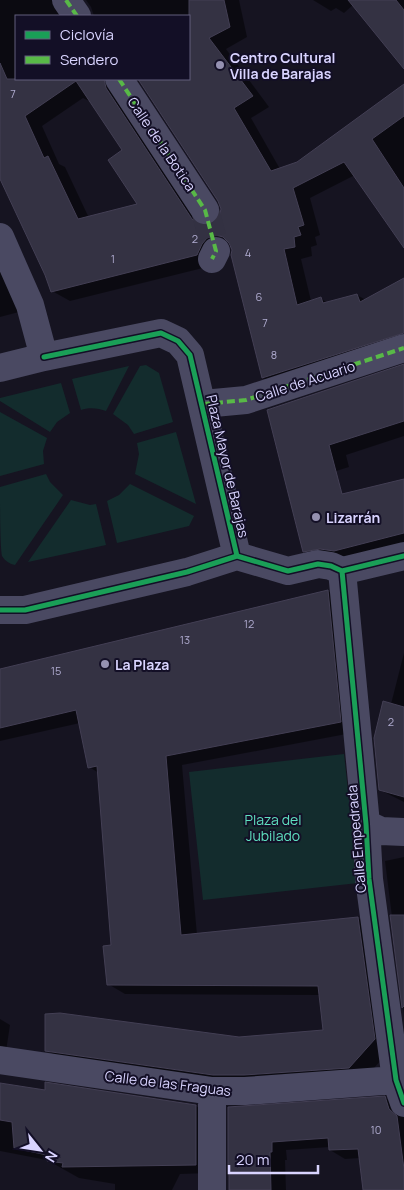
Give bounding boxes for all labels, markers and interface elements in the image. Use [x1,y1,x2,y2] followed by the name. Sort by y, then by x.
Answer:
[15,15,190,80] legend
[60,24,114,45] text: Ciclovía
[230,48,336,83] place label: Centro Cultural Villa de Barajas
[60,49,119,70] text: Sendero
[214,59,226,71] marker: Centro Cultural Villa de Barajas
[10,86,16,101] house number: 7
[123,93,201,195] street label: Calle de la Botica
[192,231,198,246] house number: 2
[245,245,251,260] house number: 4
[111,251,115,266] house number: 1
[256,289,263,304] house number: 6
[262,315,268,330] house number: 7
[271,347,277,362] house number: 8
[253,356,357,406] street label: Calle de Acuario
[202,393,254,539] street label: Plaza Mayor de Barajas
[326,508,380,527] place label: Lizarrán
[310,511,322,523] marker: Lizarrán
[244,616,254,631] house number: 12
[180,632,190,647] house number: 13
[115,655,169,674] place label: La Plaza
[99,658,111,670] marker: La Plaza
[51,663,61,678] house number: 15
[388,714,394,729] house number: 2
[342,784,370,894] street label: Calle Empedrada
[245,810,301,845] park label: Plaza del Jubilado
[104,1066,232,1100] street label: Calle de las Fraguas
[370,1122,382,1137] house number: 10
[15,1125,65,1175] north arrow
[229,1142,318,1174] scale bar
[41,1148,62,1166] text: N
[236,1149,269,1170] text: 20 m

